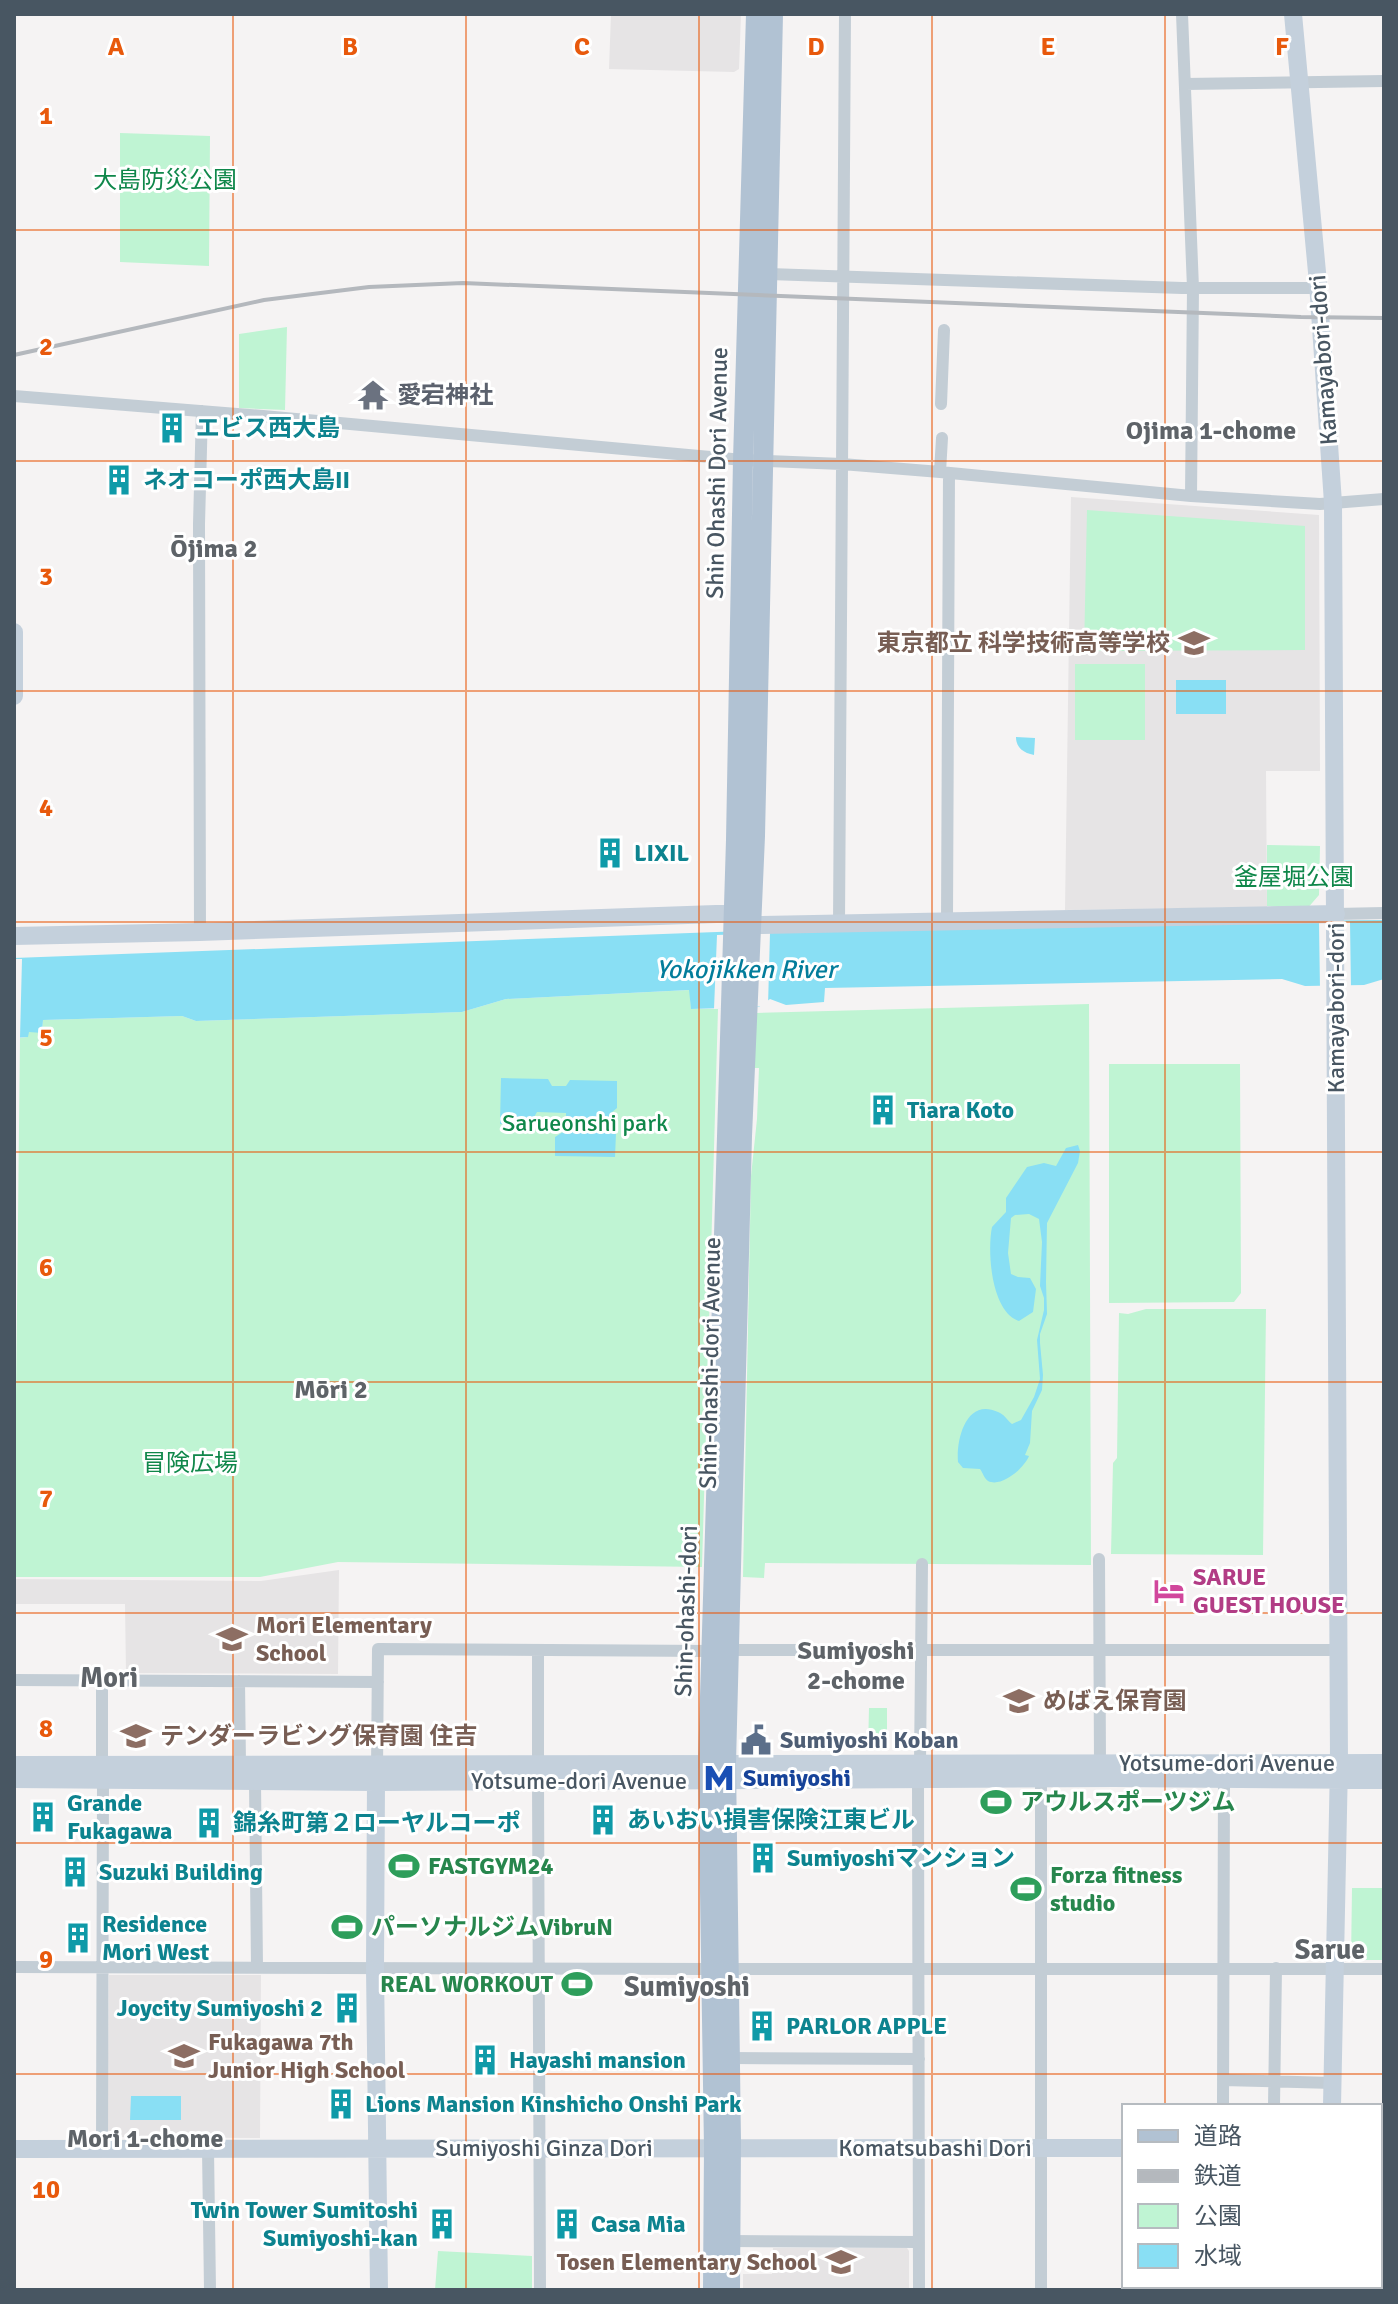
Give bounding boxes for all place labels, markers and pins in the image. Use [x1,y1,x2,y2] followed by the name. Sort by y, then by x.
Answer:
[356,378,390,412] temple icon: 愛宕神社
[397,380,493,410] place label: 愛宕神社
[155,411,189,445] building icon: エビス西大島
[196,413,340,443] place label: エビス西大島
[102,463,136,497] building icon: ネオコーポ西大島II
[143,465,350,495] place label: ネオコーポ西大島II
[1177,626,1211,660] school or university icon: 東京都立 科学技術高等学校
[877,628,1170,658] place label: 東京都立 科学技術高等学校
[593,836,627,870] building icon: LIXIL
[634,838,689,868] place label: LIXIL
[866,1093,900,1127] building icon: Tiara Koto
[907,1095,1014,1125] place label: Tiara Koto
[1193,1562,1345,1620] place label: SARUE GUEST HOUSE
[1152,1574,1186,1608] hotel icon: SARUE GUEST HOUSE
[256,1610,432,1668] place label: Mori Elementary School
[215,1622,249,1656] school or university icon: Mori Elementary School
[1002,1684,1036,1718] school or university icon: めばえ保育園
[1043,1686,1187,1716] place label: めばえ保育園
[119,1719,153,1753] school or university icon: テンダーラビング保育園 住吉
[160,1721,477,1751] place label: テンダーラビング保育園 住吉
[739,1723,773,1757] public building icon: Sumiyoshi Koban
[780,1725,959,1755] place label: Sumiyoshi Koban
[702,1761,736,1795] metro station icon: Sumiyoshi
[743,1763,851,1793] place label: Sumiyoshi
[979,1785,1013,1819] sports icon: アウルスポーツジム
[1020,1787,1236,1817] place label: アウルスポーツジム
[67,1788,172,1846] place label: Grande Fukagawa
[26,1800,60,1834] building icon: Grande Fukagawa
[586,1803,620,1837] building icon: あいおい損害保険江東ビル
[627,1805,915,1835] place label: あいおい損害保険江東ビル
[192,1806,226,1840] building icon: 錦糸町第２ローヤルコーポ
[233,1808,521,1838] place label: 錦糸町第２ローヤルコーポ
[746,1841,780,1875] building icon: Sumiyoshiマンション
[787,1843,1015,1873] place label: Sumiyoshiマンション
[387,1849,421,1883] sports icon: FASTGYM24
[428,1851,553,1881] place label: FASTGYM24
[58,1855,92,1889] building icon: Suzuki Building
[99,1857,263,1887] place label: Suzuki Building
[1050,1860,1183,1918] place label: Forza fitness studio
[1009,1872,1043,1906] sports icon: Forza fitness studio
[102,1909,209,1967] place label: Residence Mori West
[330,1910,364,1944] sports icon: パーソナルジムVibruN
[371,1912,613,1942] place label: パーソナルジムVibruN
[61,1921,95,1955] building icon: Residence Mori West
[560,1967,594,2001] sports icon: REAL WORKOUT
[380,1969,554,1999] place label: REAL WORKOUT
[330,1991,364,2025] building icon: Joycity Sumiyoshi 2
[116,1993,323,2023] place label: Joycity Sumiyoshi 2
[745,2009,779,2043] building icon: PARLOR APPLE
[786,2011,947,2041] place label: PARLOR APPLE
[208,2027,406,2085] place label: Fukagawa 7th Junior High School
[167,2039,201,2073] school or university icon: Fukagawa 7th Junior High School
[468,2043,502,2077] building icon: Hayashi mansion
[509,2045,686,2075] place label: Hayashi mansion
[324,2087,358,2121] building icon: Lions Mansion Kinshicho Onshi Park
[365,2089,742,2119] place label: Lions Mansion Kinshicho Onshi Park
[191,2195,418,2253] place label: Twin Tower Sumitoshi Sumiyoshi-kan
[425,2207,459,2241] building icon: Twin Tower Sumitoshi Sumiyoshi-kan
[550,2207,584,2241] building icon: Casa Mia
[591,2209,686,2239] place label: Casa Mia
[824,2245,858,2279] school or university icon: Tosen Elementary School
[557,2247,817,2277] place label: Tosen Elementary School

